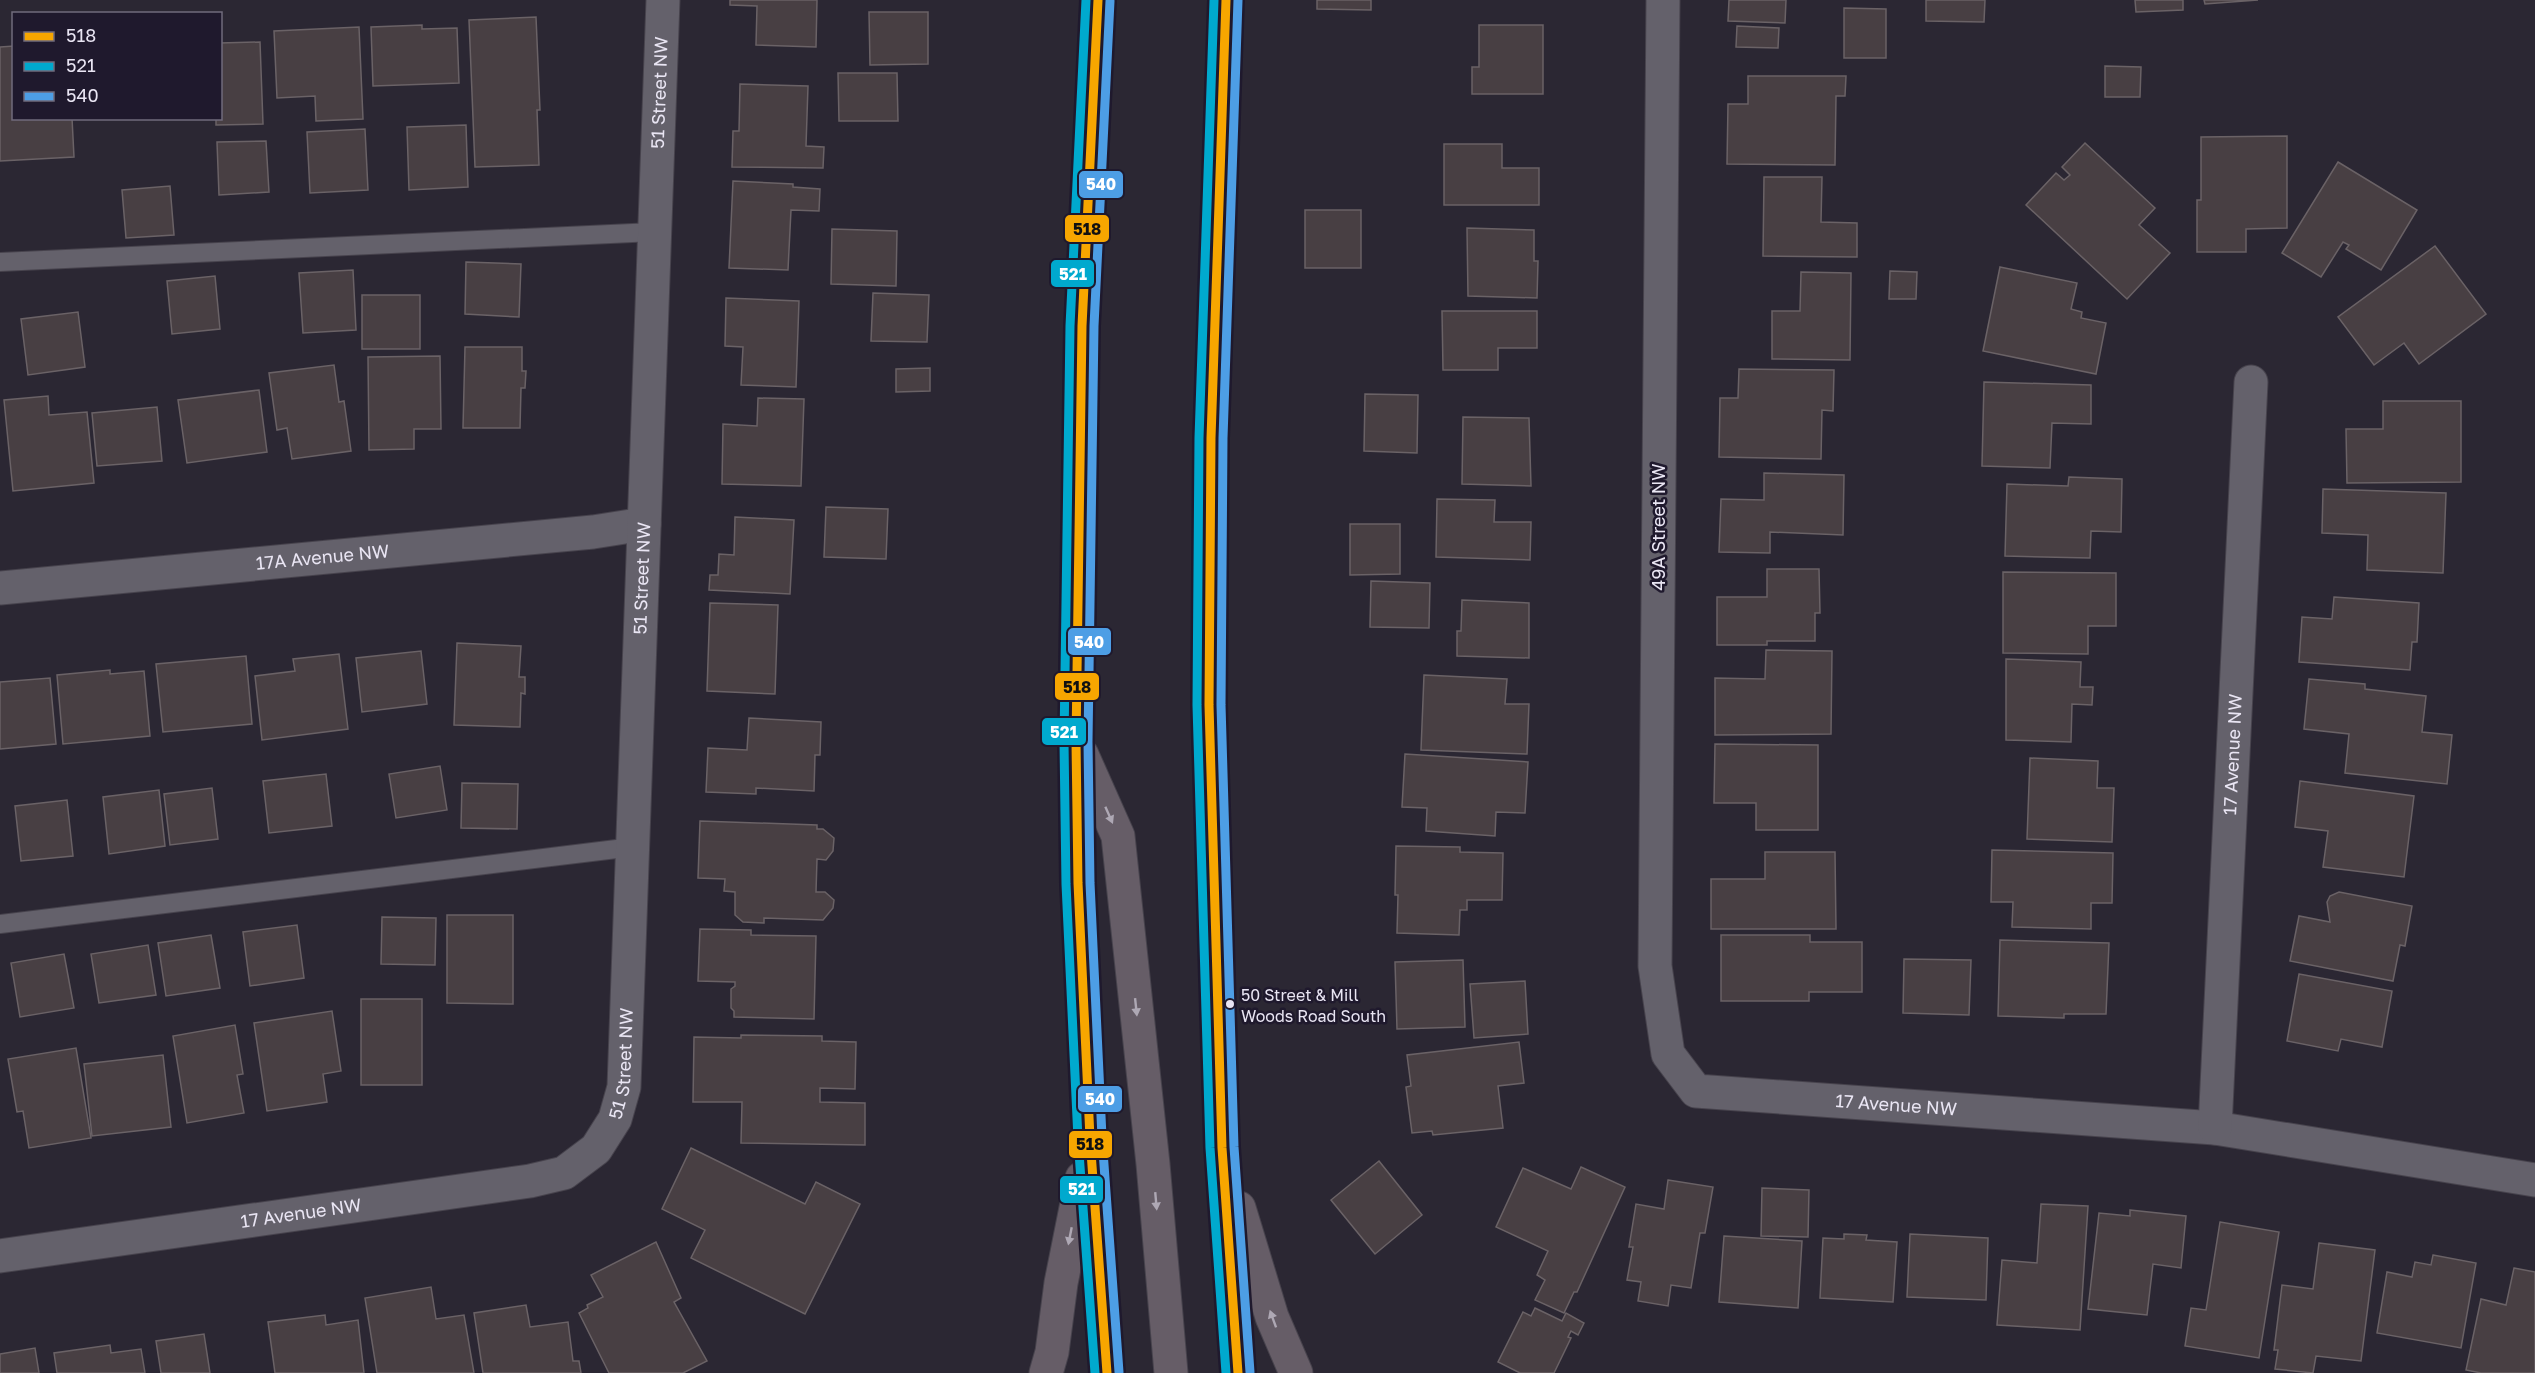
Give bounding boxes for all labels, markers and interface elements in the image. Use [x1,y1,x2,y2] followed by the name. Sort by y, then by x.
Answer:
[12,12,222,120] legend
[66,24,96,46] text: 518
[646,36,672,149] street label: 51 Street NW
[66,54,96,76] text: 521
[66,84,99,106] text: 540
[1078,170,1124,199] line badge: 540
[1086,174,1116,194] text: 540
[1064,214,1110,243] line badge: 518
[1073,219,1101,239] text: 518
[1050,259,1095,288] line badge: 521
[1059,264,1087,284] text: 521
[1647,463,1669,591] street label: 49A Street NW
[628,522,654,635] street label: 51 Street NW
[255,539,390,574] street label: 17A Avenue NW
[1067,627,1112,656] line badge: 540
[1074,632,1104,652] text: 540
[1054,672,1100,701] line badge: 518
[1063,677,1091,697] text: 518
[2218,693,2246,816] street label: 17 Avenue NW
[1041,717,1087,746] line badge: 521
[1050,722,1078,742] text: 521
[1105,806,1114,824] one-way arrow
[1241,985,1386,1026] place label: 50 Street & Mill Woods Road South
[1132,998,1141,1017] one-way arrow
[1224,998,1236,1010] marker: 50 Street & Mill Woods Road South
[603,1007,637,1122] street label: 51 Street NW
[1077,1085,1123,1113] line badge: 540
[1085,1089,1115,1109] text: 540
[1835,1089,1958,1120] street label: 17 Avenue NW
[1068,1130,1113,1159] line badge: 518
[1076,1134,1104,1154] text: 518
[1059,1175,1104,1204] line badge: 521
[1068,1179,1096,1199] text: 521
[1151,1192,1161,1211] one-way arrow
[239,1193,363,1232] street label: 17 Avenue NW
[1065,1227,1074,1246] one-way arrow
[1268,1310,1277,1328] one-way arrow

